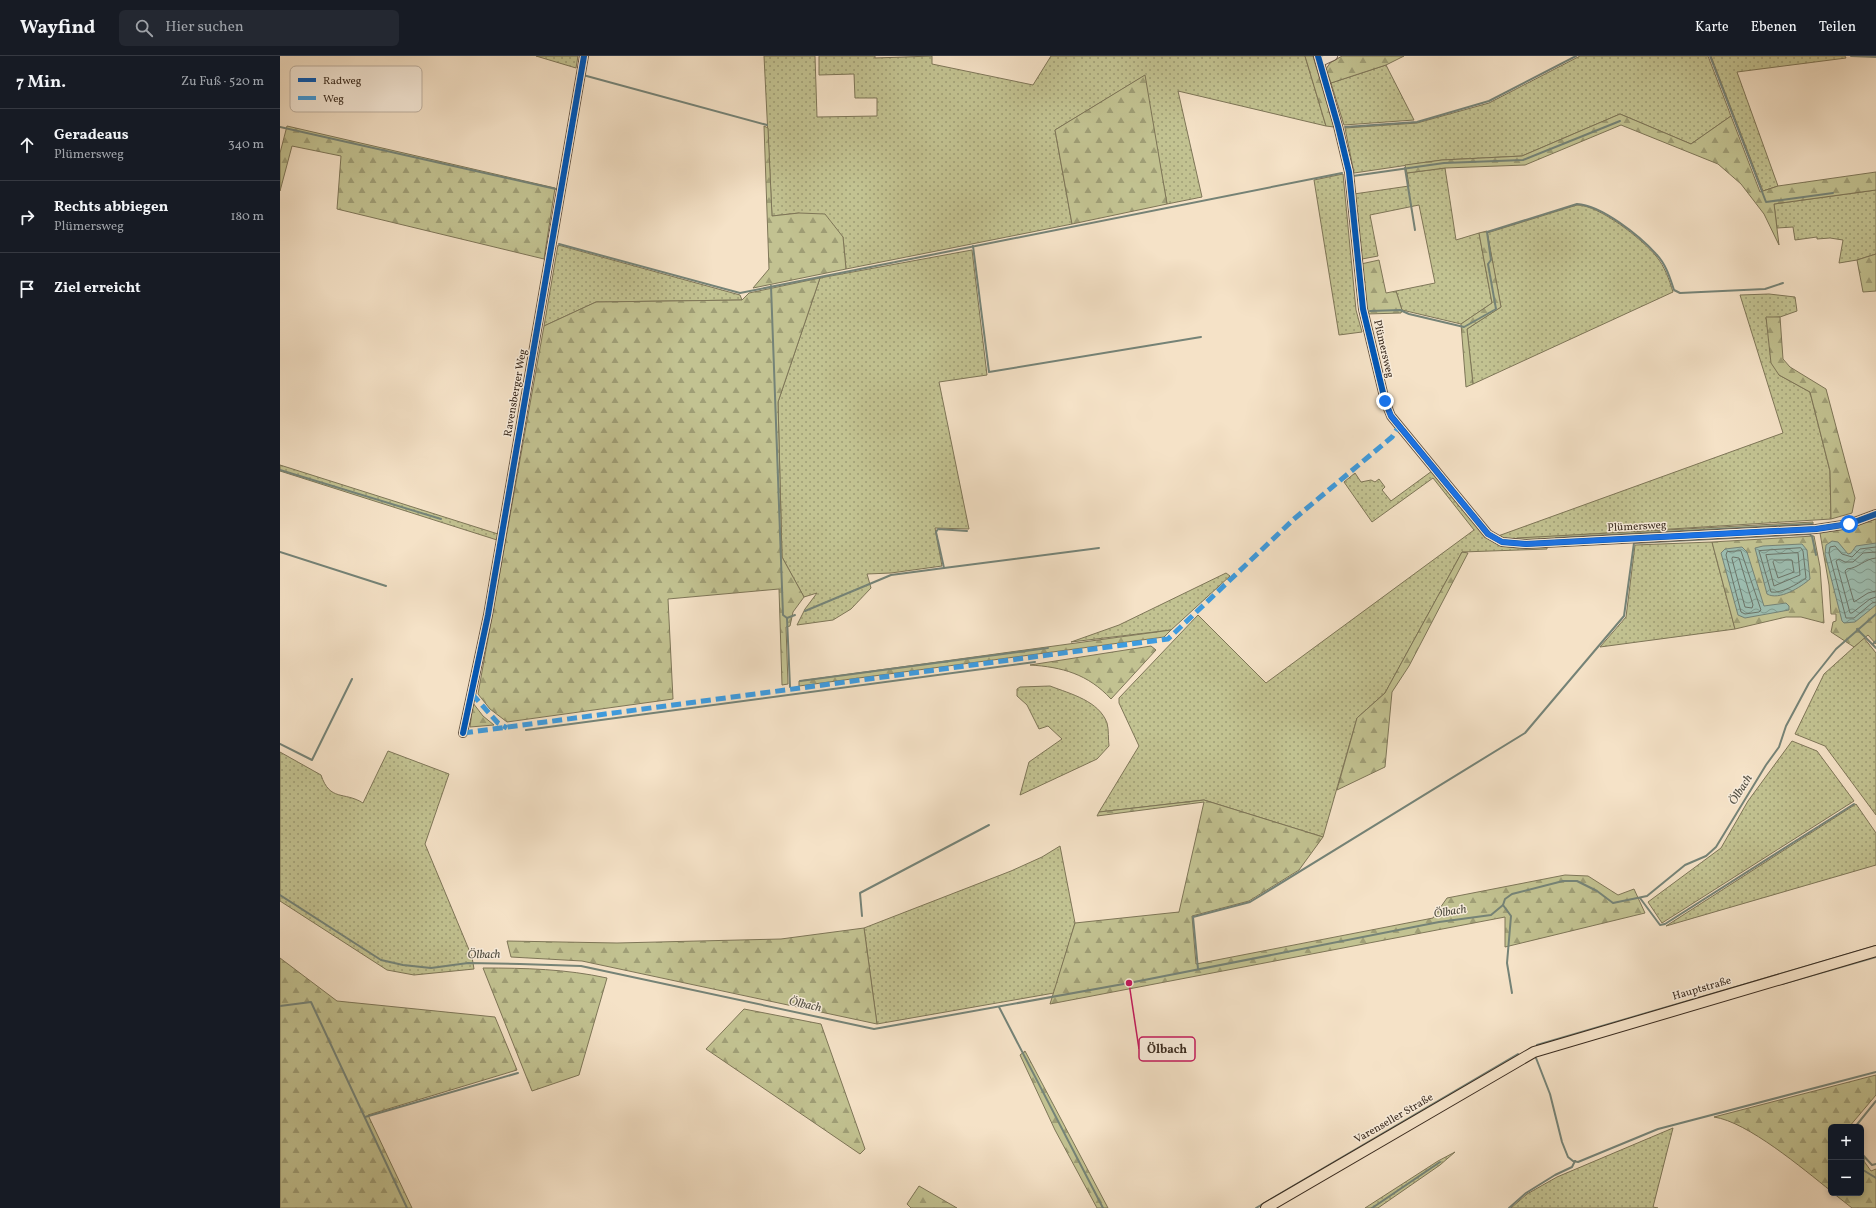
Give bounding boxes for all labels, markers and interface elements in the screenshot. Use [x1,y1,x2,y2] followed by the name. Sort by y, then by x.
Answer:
[119,10,399,46] search box
[20,15,95,41] text: Wayfind
[133,17,155,39] icon: search
[165,17,244,38] text: Hier suchen
[1695,18,1729,37] text: Karte
[1751,18,1797,37] text: Ebenen
[1819,18,1856,37] text: Teilen
[290,66,422,112] legend
[16,71,66,94] text: 7 Min.
[181,73,264,91] text: Zu Fuß · 520 m
[323,74,362,89] text: Radweg
[323,92,344,107] text: Weg
[54,125,129,146] text: Geradeaus
[16,134,38,156] icon: ahead
[228,136,264,154] text: 340 m
[54,146,124,164] text: Plümersweg
[54,197,169,218] text: Rechts abbiegen
[16,206,38,228] icon: right
[230,208,264,226] text: 180 m
[54,218,124,236] text: Plümersweg
[16,278,38,300] icon: arrive
[54,278,141,299] text: Ziel erreicht
[1369,318,1397,380] street label: Plümersweg
[501,348,531,438] street label: Ravensberger Weg
[1376,392,1394,410] route end
[1840,515,1858,533] route start
[1607,518,1667,536] street label: Plümersweg
[1725,771,1757,808] water label: Ölbach
[1432,901,1468,922] water label: Ölbach
[467,946,501,963] water label: Ölbach
[1671,973,1733,1005] street label: Hauptstraße
[787,993,823,1016] water label: Ölbach
[1139,1037,1195,1061] callout: Ölbach
[1147,1042,1187,1058] text: Ölbach
[1352,1090,1436,1148] street label: Varenseller Straße
[1828,1124,1864,1196] map controls
[1828,1124,1864,1160] button: +
[1828,1160,1864,1196] button: −

